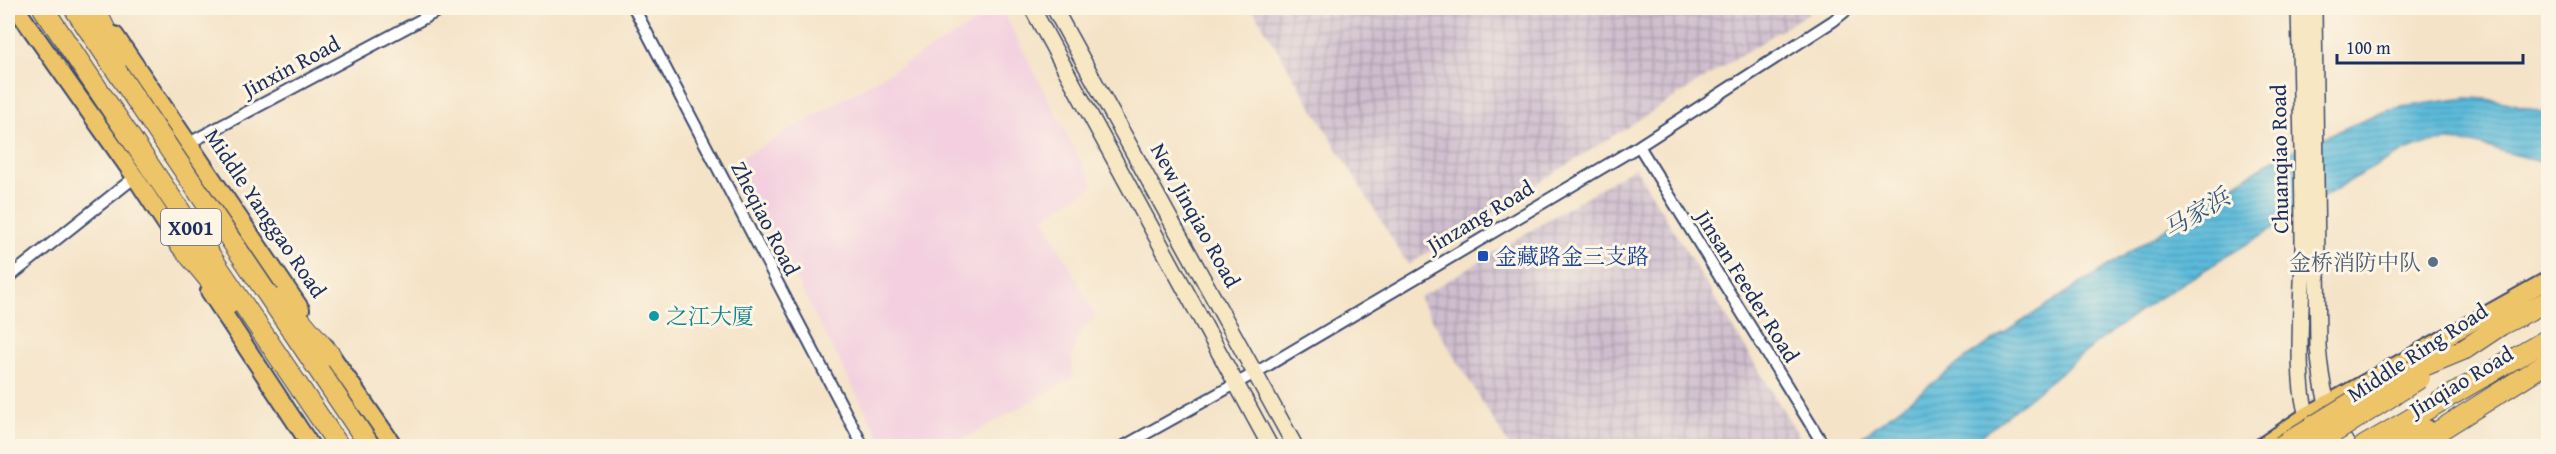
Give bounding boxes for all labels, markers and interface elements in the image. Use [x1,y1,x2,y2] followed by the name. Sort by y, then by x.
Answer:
[234,27,346,106] street label: Jinxin Road
[2337,27,2523,65] scale bar
[2346,34,2391,61] text: 100 m
[2262,84,2296,234] street label: Chuanqiao Road
[197,122,335,304] street label: Middle Yanggao Road
[1143,137,1249,293] street label: New Jinqiao Road
[723,155,809,281] street label: Zheqiao Road
[1418,171,1540,262] street label: Jinzang Road
[2156,178,2238,247] water label: 马家浜
[1687,201,1808,369] street label: Jinsan Feeder Road
[161,209,221,245] road number: X001
[1495,240,1649,272] place label: 金藏路金三支路
[2289,246,2421,278] place label: 金桥消防中队
[1476,249,1490,263] marker: 金藏路金三支路
[2426,255,2440,269] marker: 金桥消防中队
[2340,294,2494,410] street label: Middle Ring Road
[666,300,754,332] place label: 之江大厦
[647,309,661,323] marker: 之江大厦
[2401,337,2519,426] street label: Jinqiao Road

